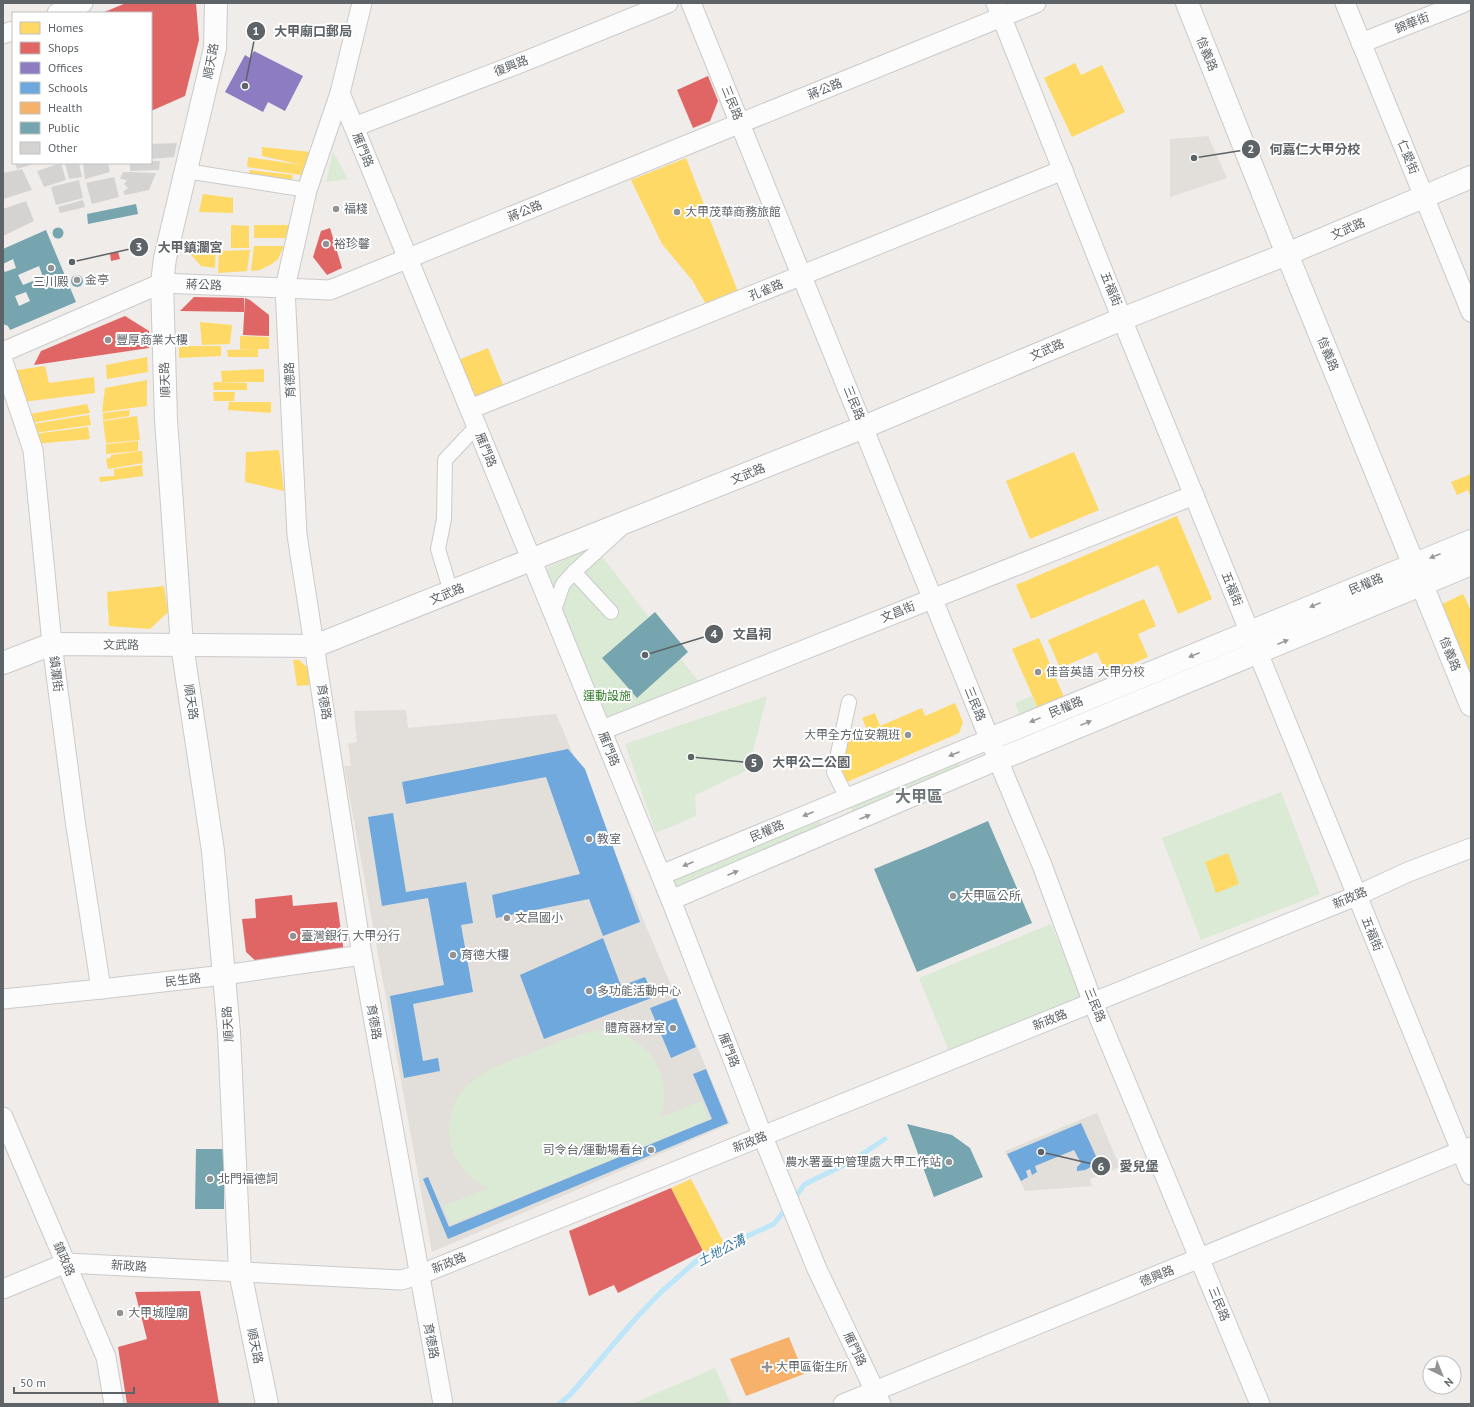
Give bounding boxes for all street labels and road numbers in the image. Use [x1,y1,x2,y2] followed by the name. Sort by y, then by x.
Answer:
[1392,9,1431,36] street label: 錦華街
[1194,34,1221,73] street label: 信義路
[200,42,221,80] street label: 順天路
[491,52,530,79] street label: 復興路
[805,75,844,102] street label: 蔣公路
[719,83,746,122] street label: 三民路
[350,130,377,169] street label: 雁門路
[1395,137,1422,176] street label: 仁愛街
[505,197,544,224] street label: 蔣公路
[1328,215,1367,242] street label: 文武路
[1098,269,1125,308] street label: 五福街
[186,276,222,293] street label: 蔣公路
[746,276,785,303] street label: 孔雀路
[1315,334,1342,373] street label: 信義路
[1027,336,1066,363] street label: 文武路
[156,362,173,398] street label: 順天路
[281,362,298,398] street label: 育德路
[841,383,868,422] street label: 三民路
[473,430,500,469] street label: 雁門路
[728,460,767,487] street label: 文武路
[1219,569,1246,608] street label: 五福街
[1346,570,1385,597] street label: 民權路
[427,580,466,607] street label: 文武路
[878,598,917,625] street label: 文昌街
[1437,634,1464,673] street label: 信義路
[103,637,139,652] street label: 文武路
[47,655,66,693] street label: 鎮瀾街
[181,683,202,721] street label: 順天路
[314,683,335,721] street label: 育德路
[962,684,989,723] street label: 三民路
[1046,693,1085,720] street label: 民權路
[596,729,623,768] street label: 雁門路
[747,817,786,844] street label: 民權路
[1330,884,1369,911] street label: 新政路
[1359,914,1386,953] street label: 五福街
[164,970,202,989] street label: 民生路
[1082,985,1109,1024] street label: 三民路
[364,1003,385,1041] street label: 育德路
[219,1006,236,1043] street label: 順天路
[1030,1006,1069,1033] street label: 新政路
[716,1030,743,1069] street label: 雁門路
[730,1128,769,1155] street label: 新政路
[51,1239,78,1278] street label: 鎮政路
[429,1249,468,1276] street label: 新政路
[111,1257,147,1274] street label: 新政路
[1137,1262,1176,1289] street label: 德興路
[1206,1284,1233,1323] street label: 三民路
[421,1322,442,1360] street label: 育德路
[244,1327,267,1365] street label: 順天路
[841,1329,870,1368] street label: 雁門路

